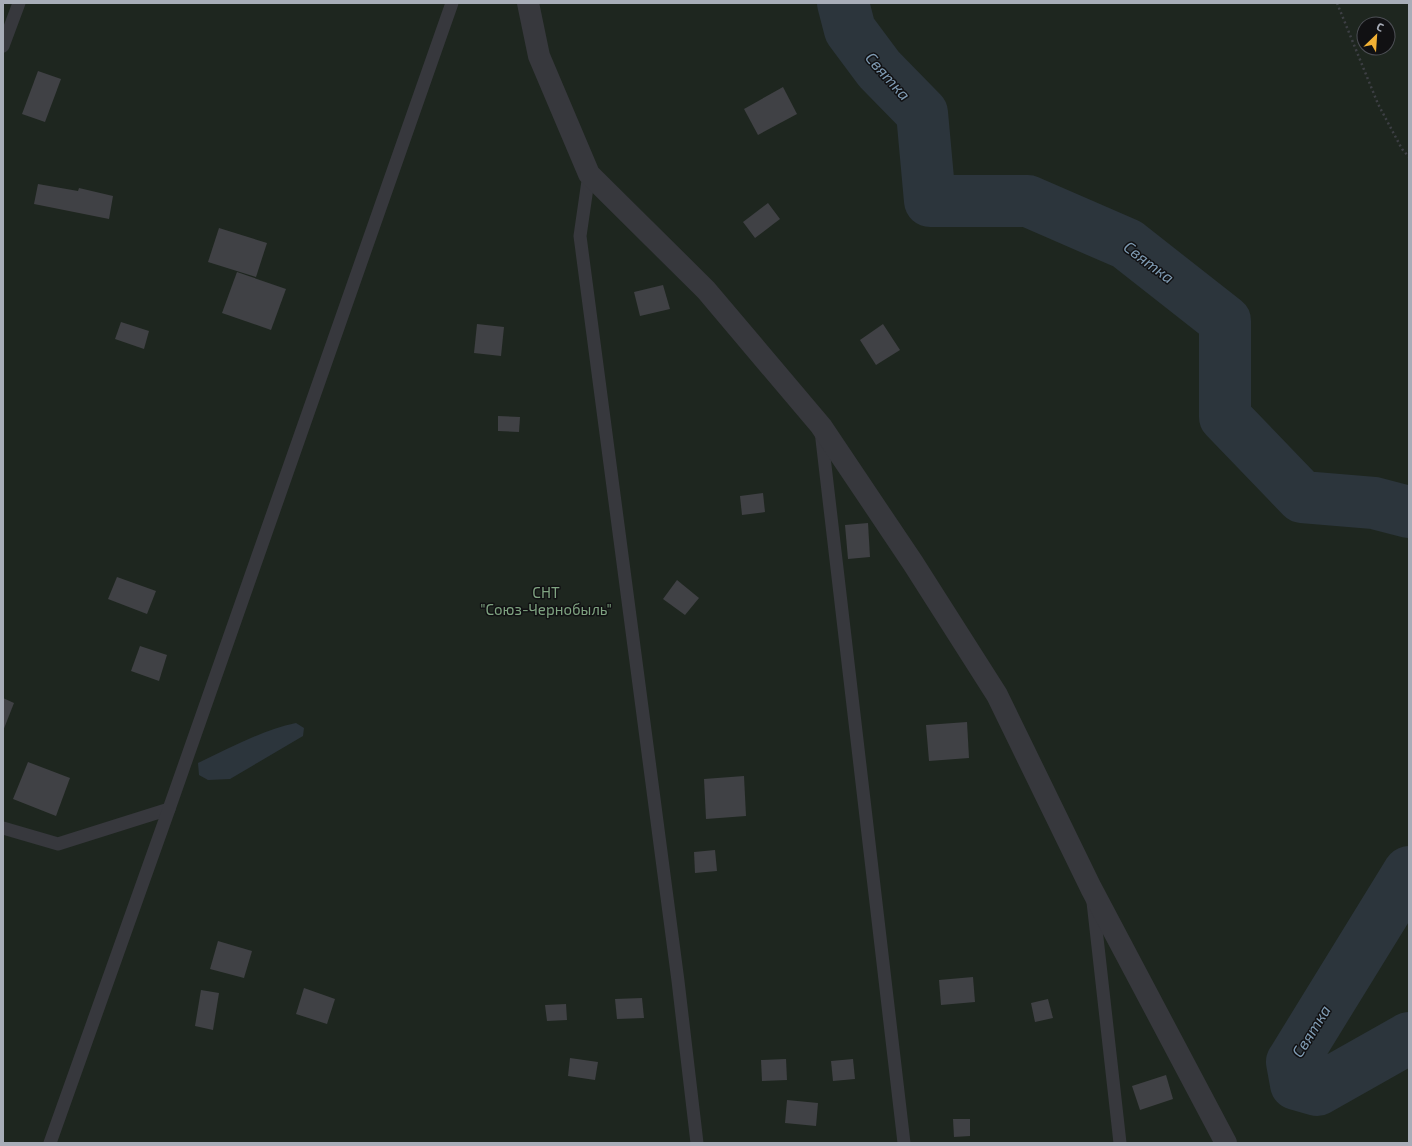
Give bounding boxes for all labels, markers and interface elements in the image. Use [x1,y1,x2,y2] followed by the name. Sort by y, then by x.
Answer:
[1356,16,1396,56] north arrow
[1375,19,1387,34] text: С
[862,48,915,104] water label: Святка
[1120,237,1178,287] water label: Святка
[480,583,612,618] park label: СНТ "Союз-Чернобыль"
[1287,1001,1334,1060] water label: Святка

